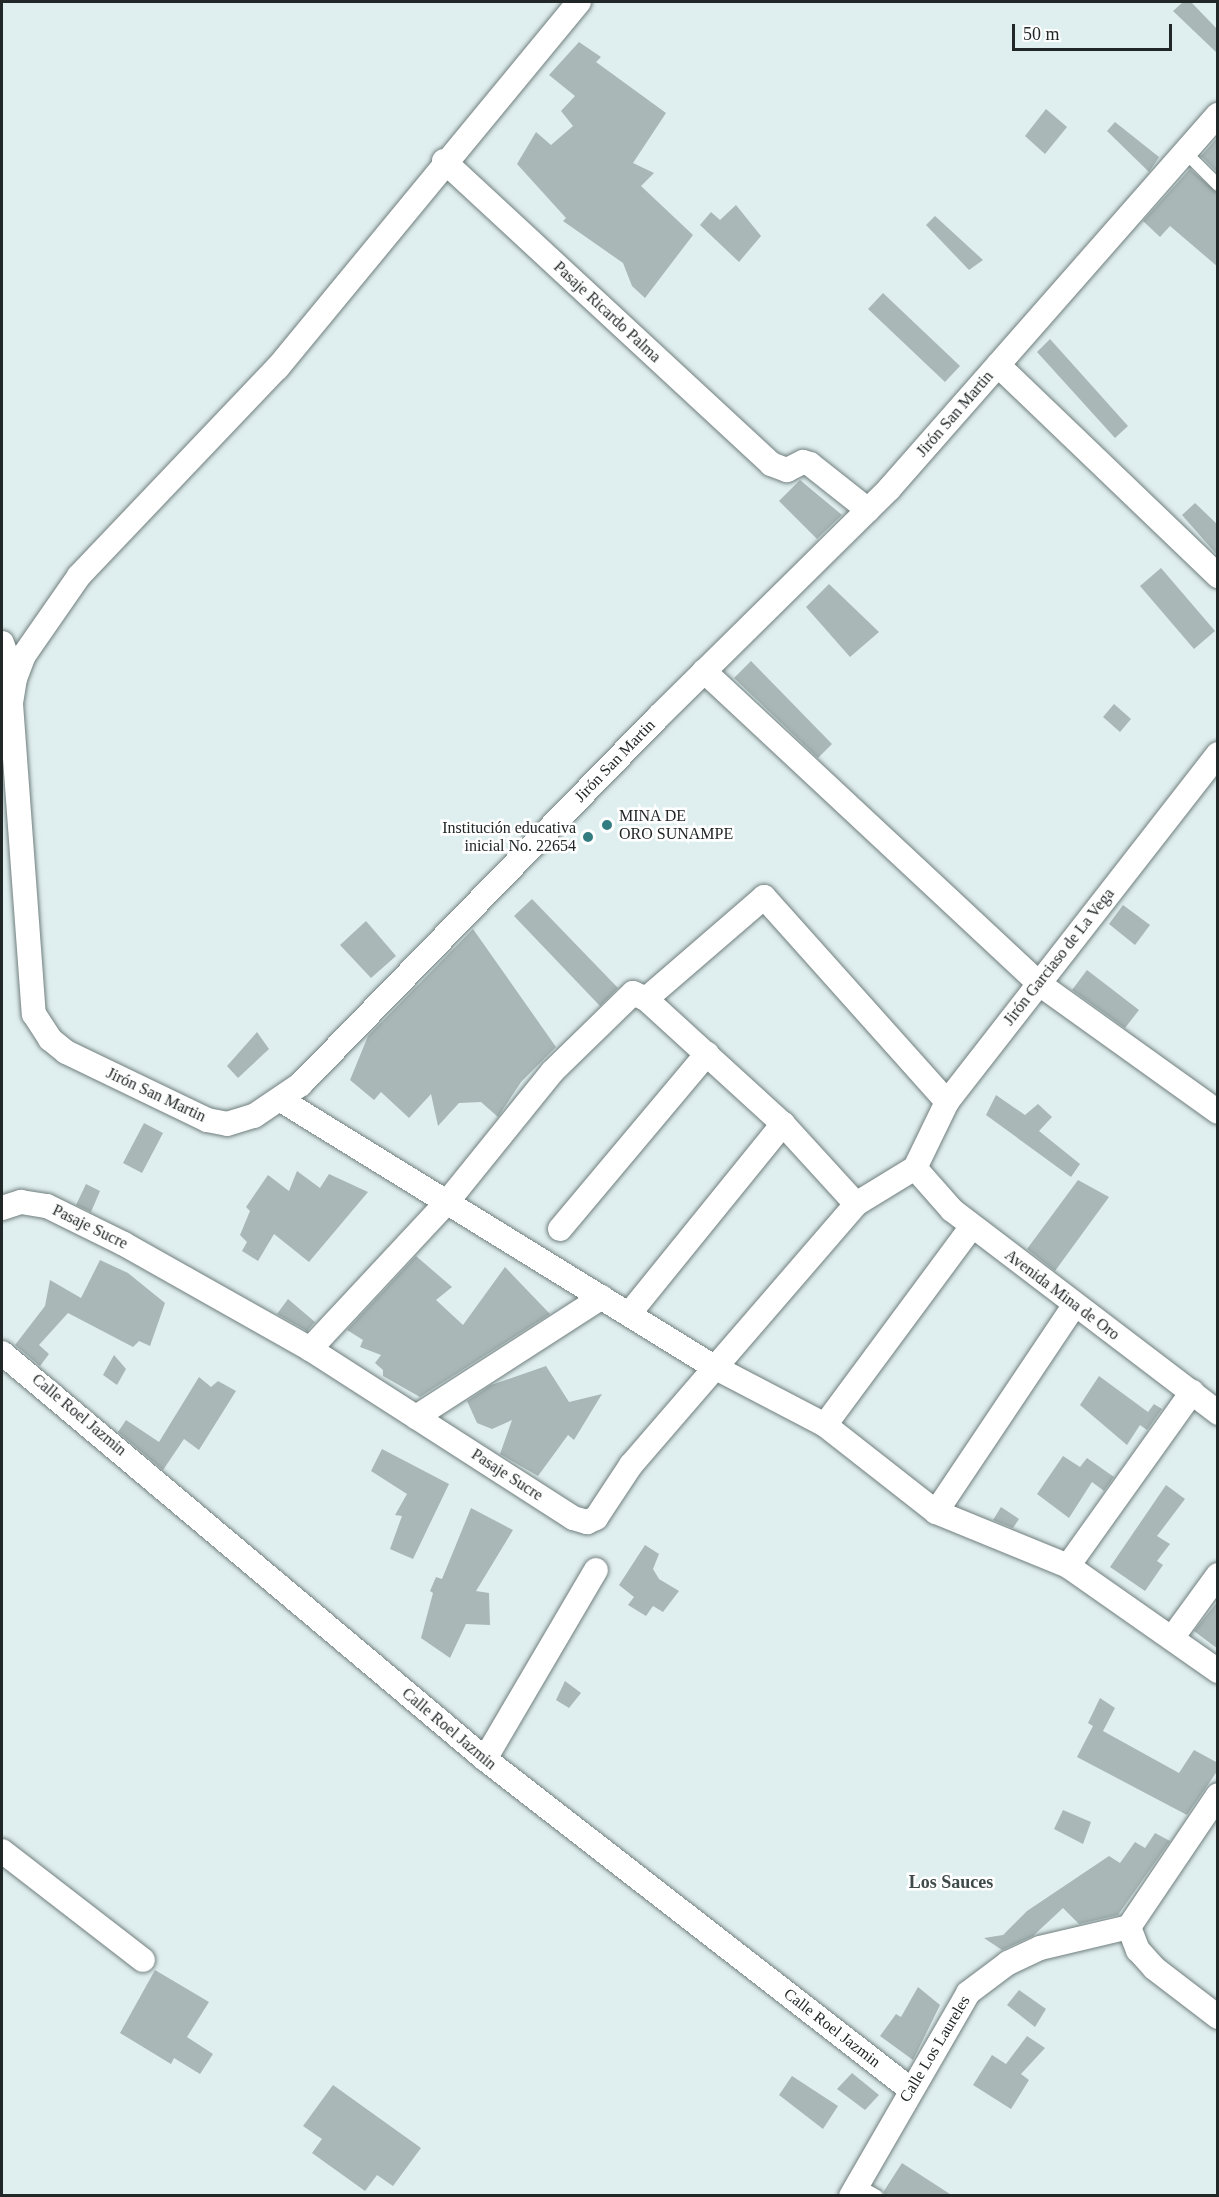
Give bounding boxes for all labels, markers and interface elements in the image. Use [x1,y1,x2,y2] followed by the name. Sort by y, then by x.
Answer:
[1015,12,1176,50] scale bar
[1023,24,1060,44] text: 50 m
[549,257,665,367] street label: Pasaje Ricardo Palma
[912,367,998,461] street label: Jirón San Martin
[571,716,659,806] street label: Jirón San Martin
[619,806,733,844] place label: MINA DE ORO SUNAMPE
[442,818,576,856] place label: Institución educativa inicial No. 22654
[600,818,614,832] marker: MINA DE ORO SUNAMPE
[581,830,595,844] marker: Institución educativa inicial No. 22654
[999,885,1119,1029] street label: Jirón Garciaso de La Vega
[103,1064,209,1126] street label: Jirón San Martin
[49,1201,131,1253] street label: Pasaje Sucre
[1001,1246,1123,1344] street label: Avenida Mina de Oro
[28,1370,130,1460] street label: Calle Roel Jazmin
[468,1445,546,1505] street label: Pasaje Sucre
[398,1684,500,1774] street label: Calle Roel Jazmin
[909,1871,993,1893] district label: Los Sauces
[780,1984,884,2072] street label: Calle Roel Jazmin
[896,1992,974,2106] street label: Calle Los Laureles

